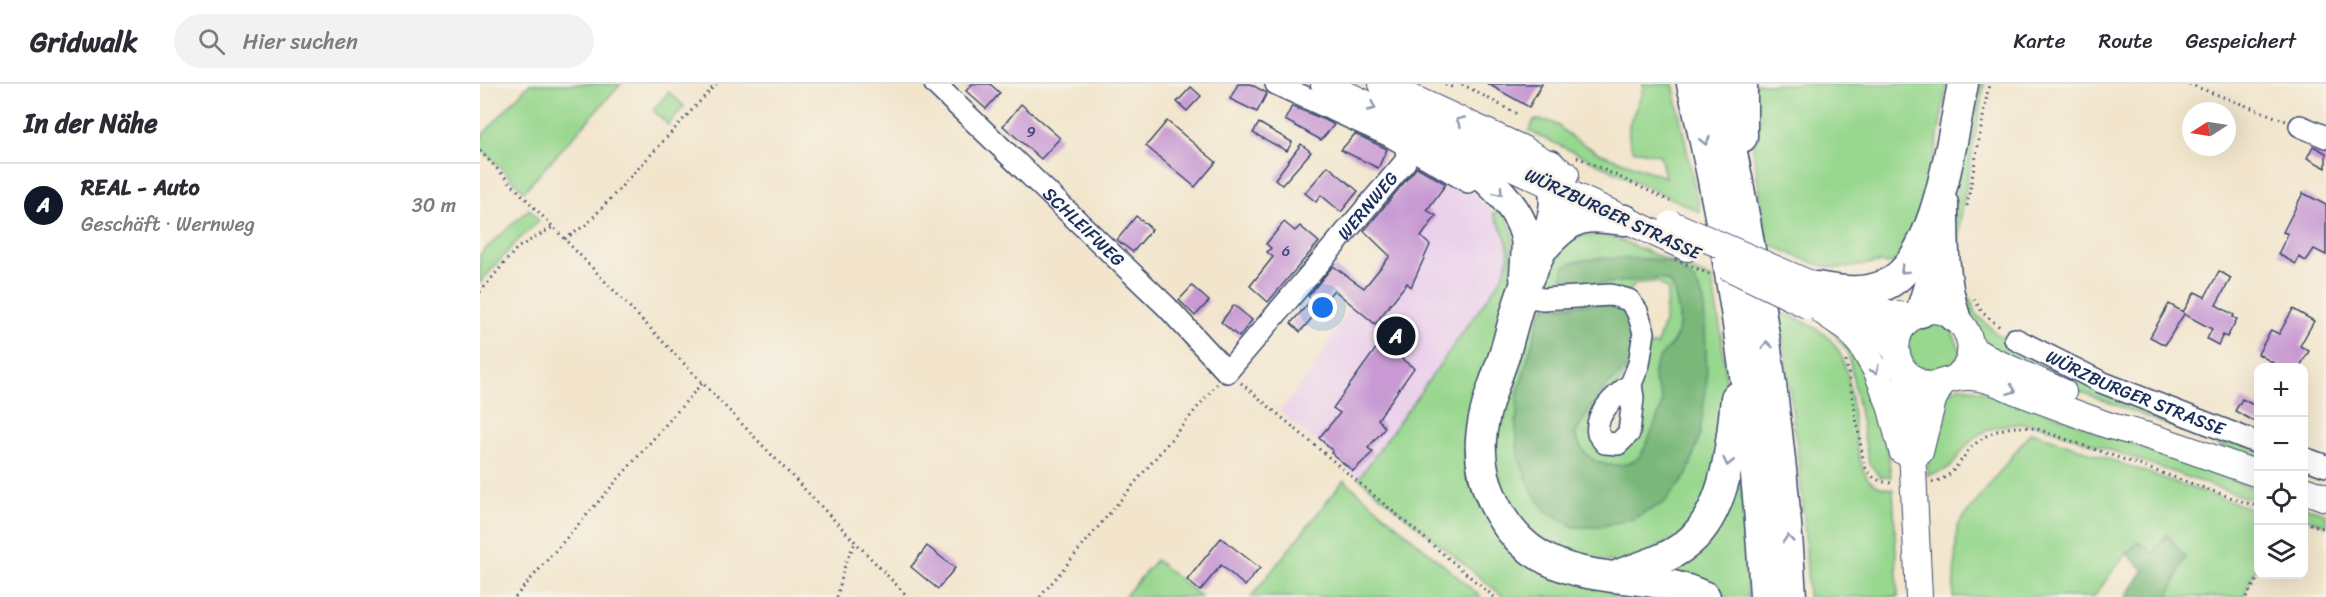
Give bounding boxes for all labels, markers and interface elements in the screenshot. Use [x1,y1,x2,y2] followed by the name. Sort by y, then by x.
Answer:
[174,14,594,68] search box
[30,17,138,66] text: Gridwalk
[243,22,358,61] text: Hier suchen
[2014,22,2065,60] text: Karte
[2098,22,2152,60] text: Route
[2185,22,2296,60] text: Gespeichert
[195,25,228,58] icon: search
[1366,99,1377,111] one-way arrow
[24,100,158,146] text: In der Nähe
[2182,102,2236,156] north arrow
[1456,116,1467,128] one-way arrow
[1026,119,1036,145] house number: 9
[1698,136,1711,146] one-way arrow
[1519,159,1708,269] street label: WÜRZBURGER STRASSE
[1329,164,1407,248] street label: WERNWEG
[81,168,200,207] text: REAL - Auto
[1035,179,1133,275] street label: SCHLEIFWEG
[1492,185,1503,196] one-way arrow
[37,188,50,223] text: A
[412,188,456,223] text: 30 m
[81,207,255,242] text: Geschäft · Wernweg
[1282,238,1290,264] house number: 6
[1900,263,1911,274] one-way arrow
[1308,293,1337,322] your location
[1376,314,1416,358] pin: A
[1761,340,1773,349] one-way arrow
[2040,341,2231,445] street label: WÜRZBURGER STRASSE
[2254,363,2308,579] map controls
[2254,363,2308,417] button: +
[1868,364,1880,375] one-way arrow
[2006,382,2017,395] one-way arrow
[2254,417,2308,471] button: −
[1723,457,1736,467] one-way arrow
[2254,471,2308,525] button: locate
[2254,525,2308,579] button: layers
[1781,534,1794,543] one-way arrow

